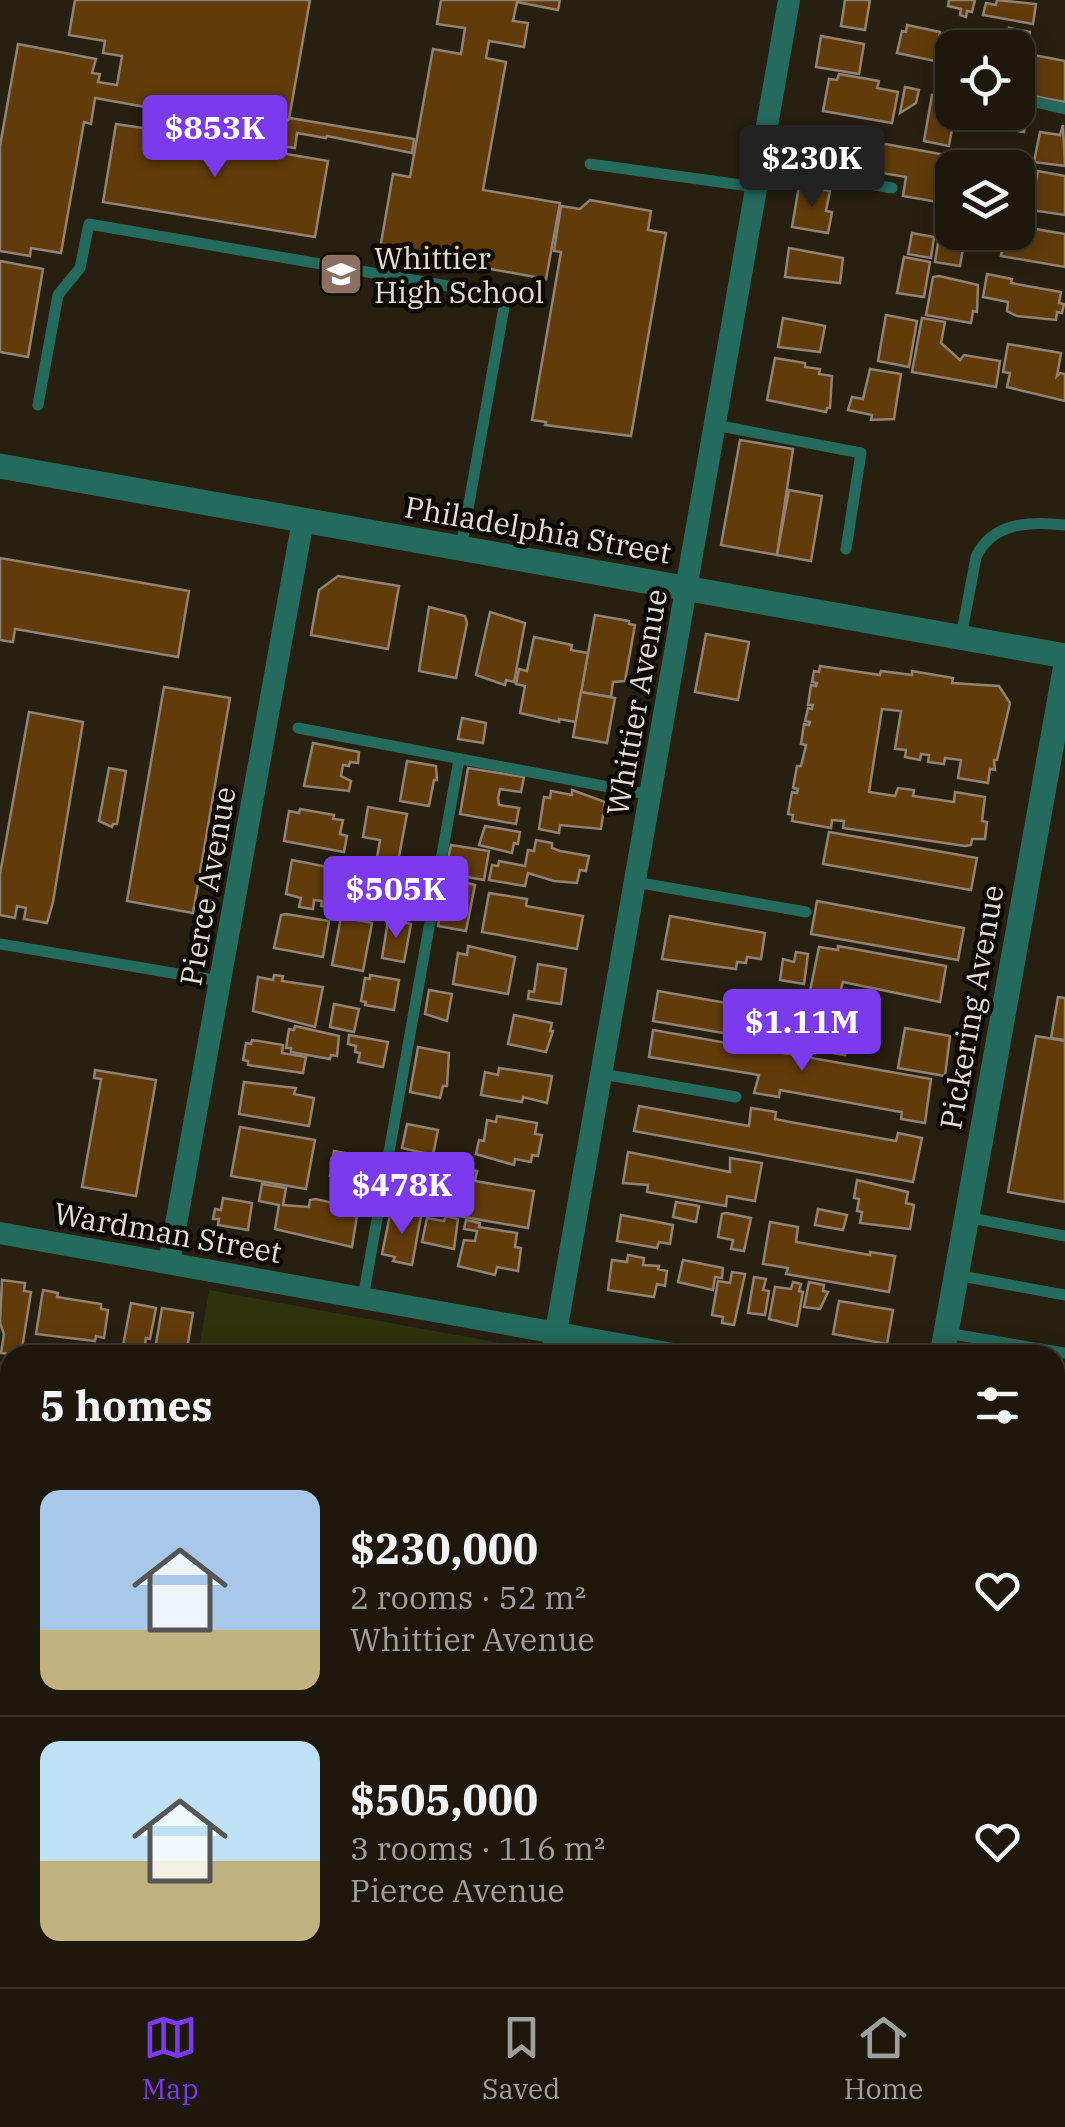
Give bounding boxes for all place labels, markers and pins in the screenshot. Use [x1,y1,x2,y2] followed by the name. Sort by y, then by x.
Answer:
[145,95,285,180] pin: $853K
[742,125,882,210] pin: $230K
[374,238,544,311] place label: Whittier High School
[318,251,364,297] school or university icon: Whittier High School
[326,856,466,941] pin: $505K
[721,989,883,1074] pin: $1.11M
[332,1152,472,1237] pin: $478K

